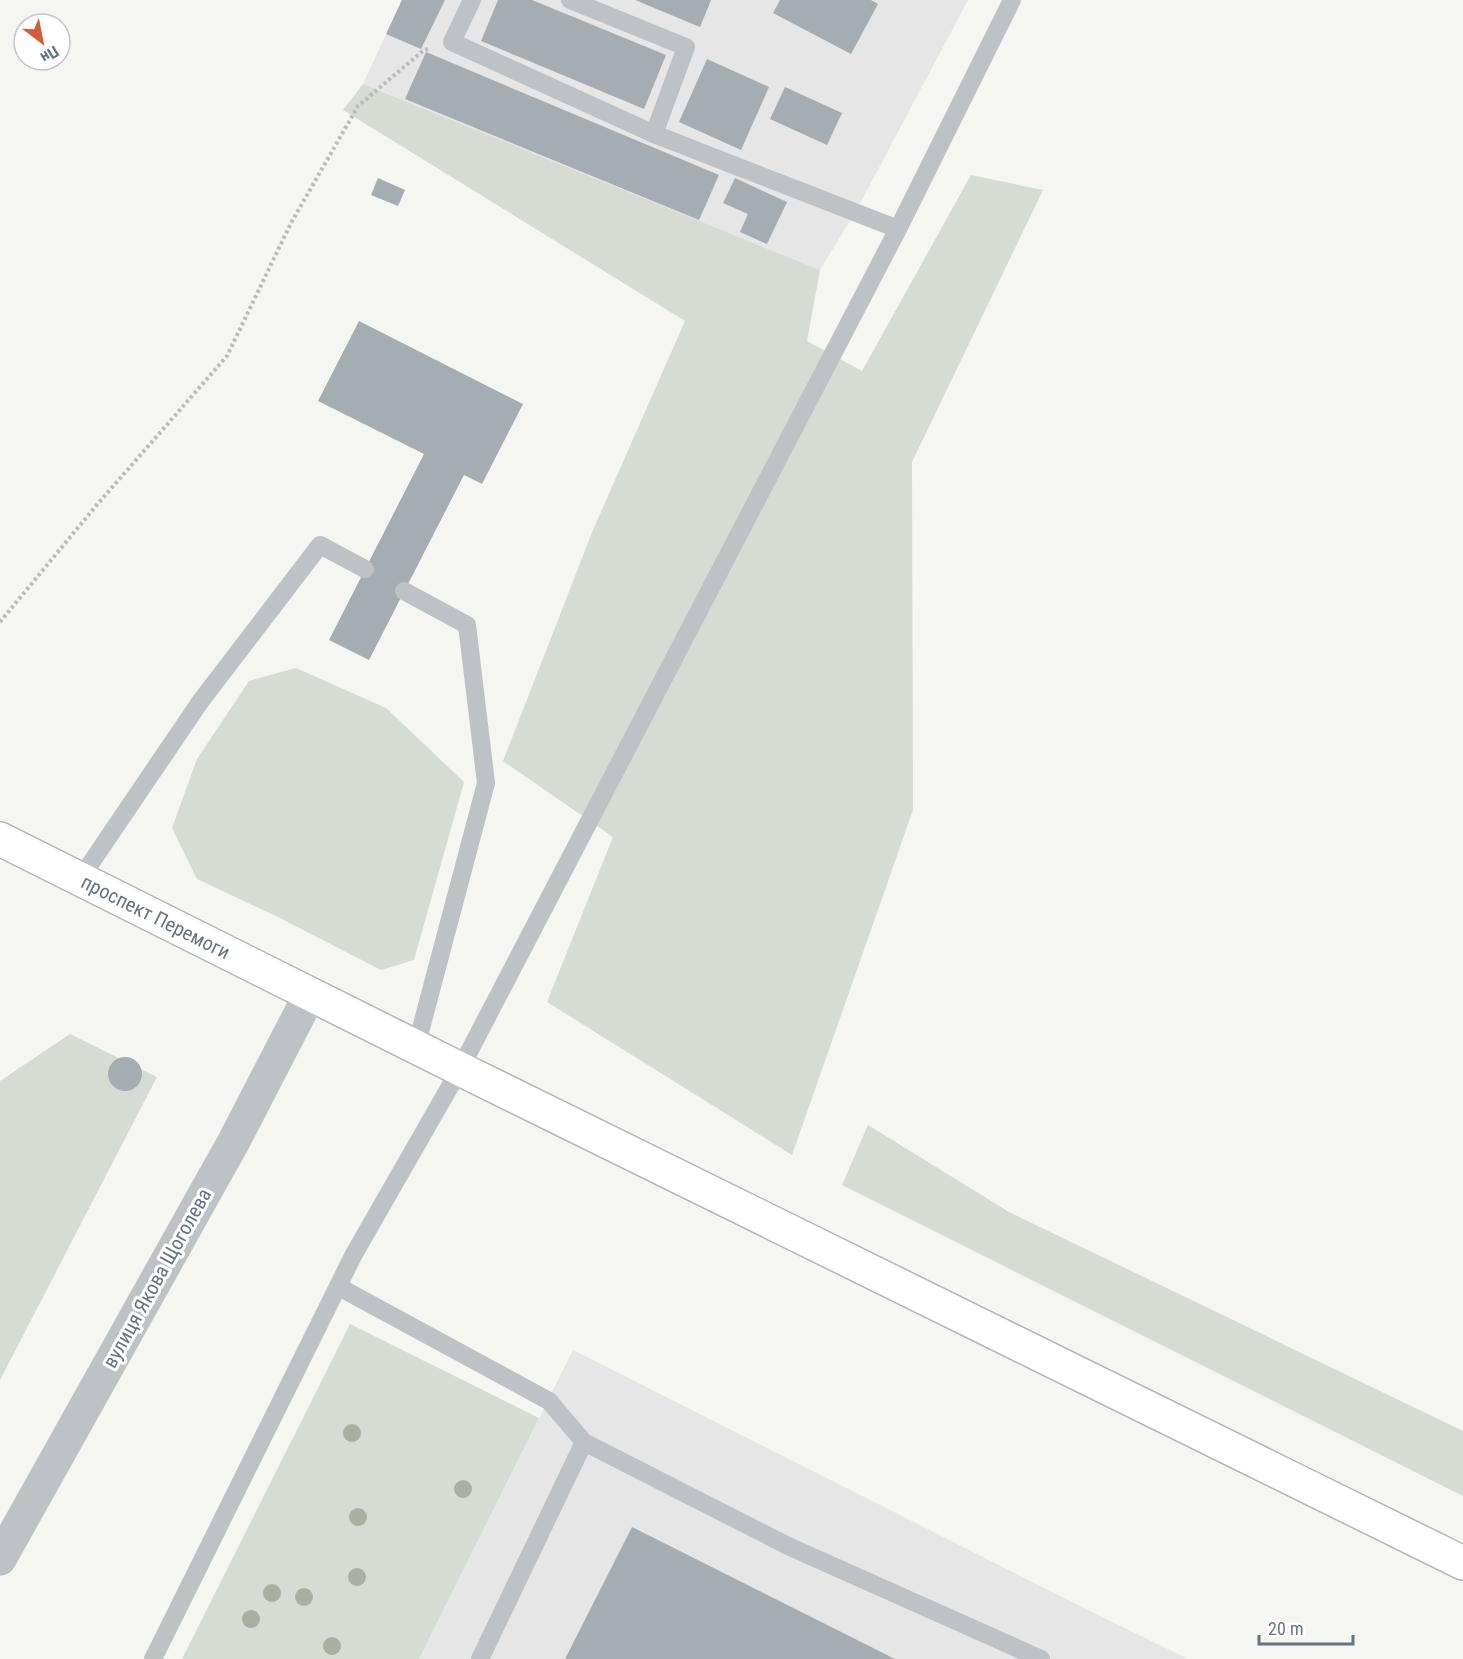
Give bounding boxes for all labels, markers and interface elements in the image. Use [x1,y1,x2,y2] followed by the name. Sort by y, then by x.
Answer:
[12,12,72,72] north arrow
[37,42,62,67] text: Пн
[77,870,234,964] street label: проспект Перемоги
[98,1184,216,1372] street label: вулиця Якова Щоголева
[1259,1608,1354,1646] scale bar
[1268,1618,1303,1639] text: 20 m

